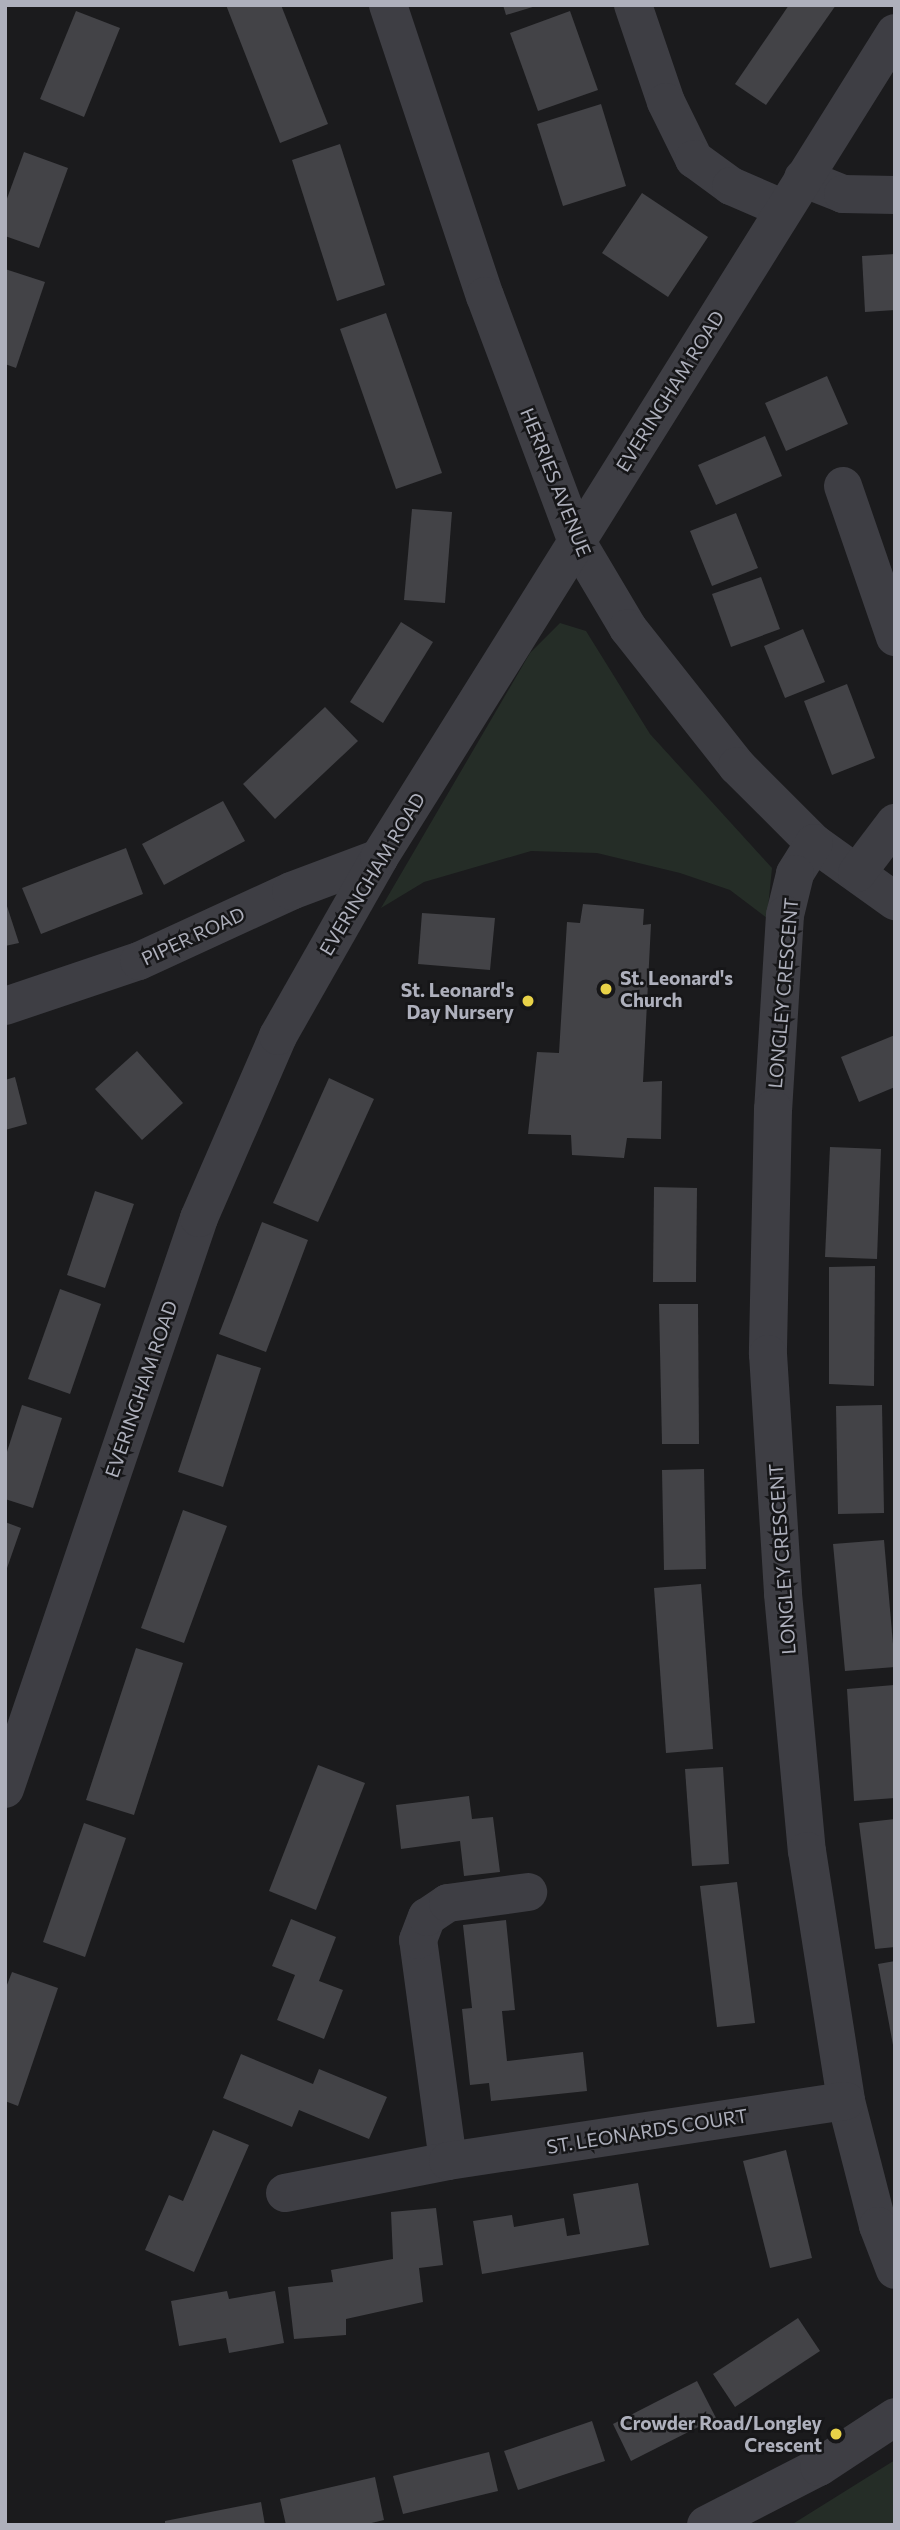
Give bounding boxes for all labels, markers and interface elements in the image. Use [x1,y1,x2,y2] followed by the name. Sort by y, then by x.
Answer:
[611,306,729,476] street label: EVERINGHAM ROAD
[516,405,596,559] street label: HERRIES AVENUE
[314,789,430,959] street label: EVERINGHAM ROAD
[763,897,803,1089] street label: LONGLEY CRESCENT
[138,902,248,970] street label: PIPER ROAD
[620,967,733,1011] place label: St. Leonard's Church
[401,979,514,1023] place label: St. Leonard's Day Nursery
[598,981,614,997] marker: St. Leonard's Church
[520,993,536,1009] marker: St. Leonard's Day Nursery
[100,1298,182,1480] street label: EVERINGHAM ROAD
[764,1463,800,1655] street label: LONGLEY CRESCENT
[545,2104,749,2158] street label: ST. LEONARDS COURT
[620,2412,822,2456] place label: Crowder Road/Longley Crescent
[828,2426,844,2442] marker: Crowder Road/Longley Crescent

